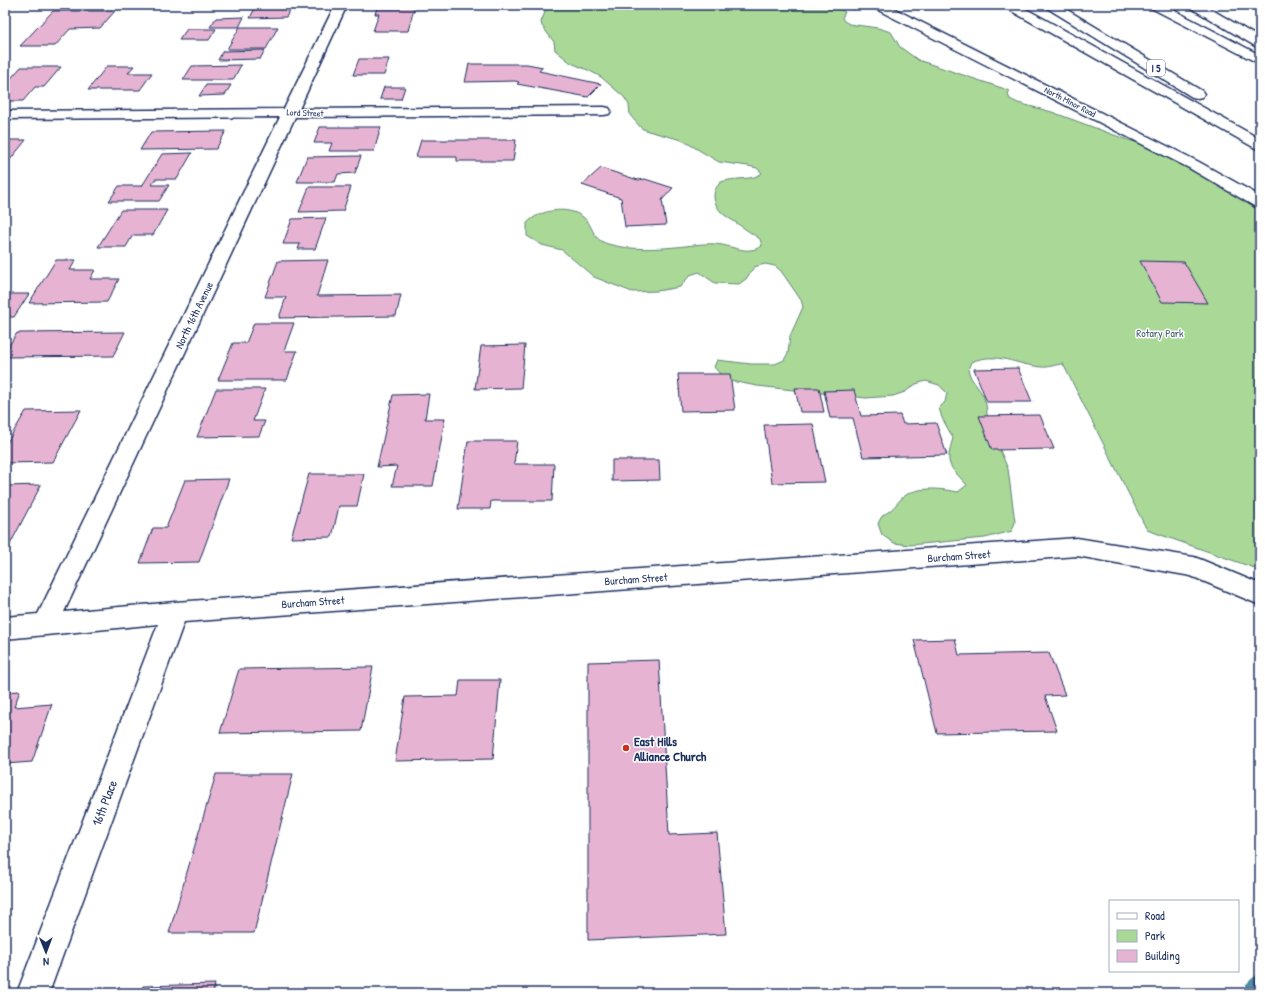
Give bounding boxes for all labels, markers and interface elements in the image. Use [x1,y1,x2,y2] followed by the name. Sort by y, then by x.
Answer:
[1147,60,1165,76] road number: I 5
[1042,84,1098,120] street label: North Minor Road
[286,106,325,120] street label: Lord Street
[172,279,216,351] street label: North 16th Avenue
[1136,326,1184,340] park label: Rotary Park
[927,547,991,565] street label: Burcham Street
[604,570,668,588] street label: Burcham Street
[281,593,345,611] street label: Burcham Street
[634,732,707,765] place label: East Hills Alliance Church
[621,743,631,753] marker: East Hills Alliance Church
[87,777,121,829] street label: 16th Place
[1109,900,1239,972] legend
[1145,907,1165,924] text: Road
[1145,927,1165,944] text: Park
[26,932,66,972] north arrow
[1145,947,1180,964] text: Building
[43,955,49,969] text: N

